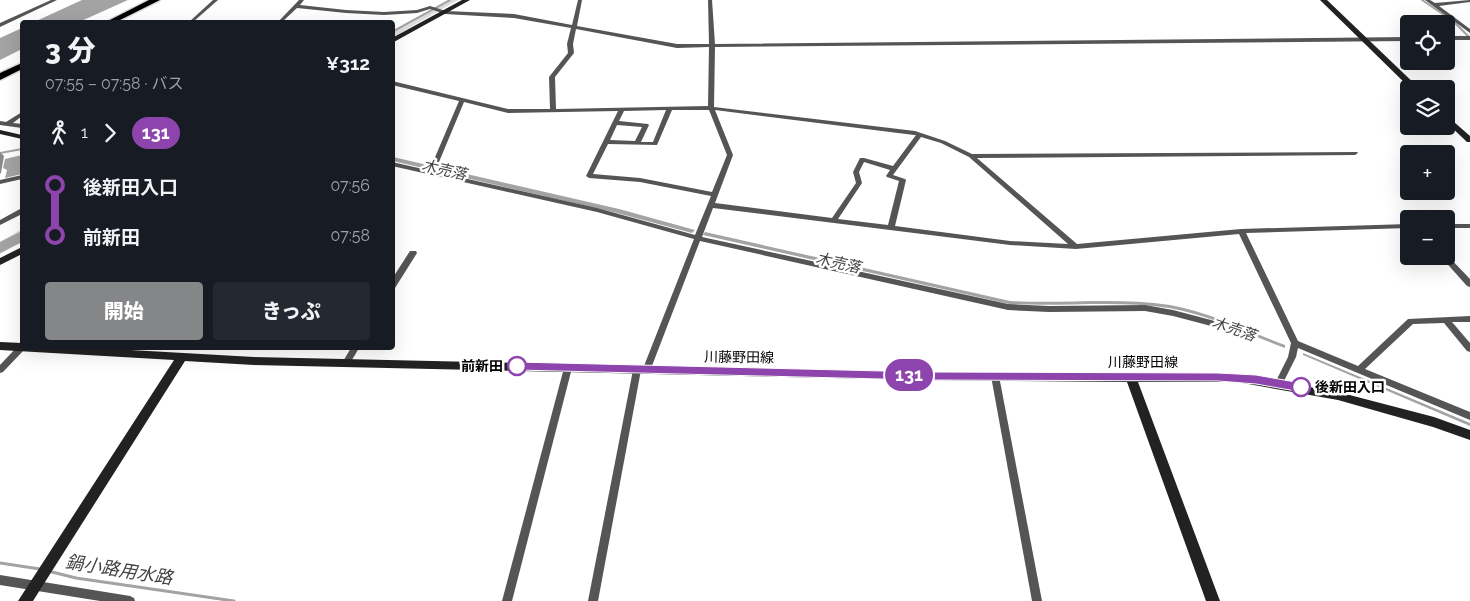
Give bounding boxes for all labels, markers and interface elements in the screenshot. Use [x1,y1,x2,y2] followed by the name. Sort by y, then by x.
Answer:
[1400,15,1455,265] map controls
[1400,15,1455,70] button: locate
[45,34,95,67] text: 3 分
[326,52,370,74] text: ¥312
[45,74,184,93] text: 07:55 – 07:58 · バス
[1400,80,1455,135] button: layers
[45,119,73,147] icon: walk
[96,119,124,147] icon: forward
[142,122,170,143] text: 131
[81,123,88,142] text: 1
[1400,145,1455,200] button: +
[420,156,470,184] water label: 木売落
[83,176,178,198] text: 後新田入口
[330,176,370,195] text: 07:56
[1400,210,1455,265] button: −
[83,226,140,248] text: 前新田
[331,226,370,245] text: 07:58
[814,249,864,277] water label: 木売落
[45,282,203,340] button: 開始
[213,282,370,340] button: きっぷ
[1210,313,1260,345] water label: 木売落
[704,348,774,366] street label: 川藤野田線
[1108,354,1178,370] street label: 川藤野田線
[507,356,527,376] marker: 前新田
[461,358,503,374] place label: 前新田
[880,359,938,391] line badge: 131
[895,364,923,385] text: 131
[1291,377,1311,397] marker: 後新田入口
[1315,379,1385,395] place label: 後新田入口
[64,551,176,589] water label: 鍋小路用水路

